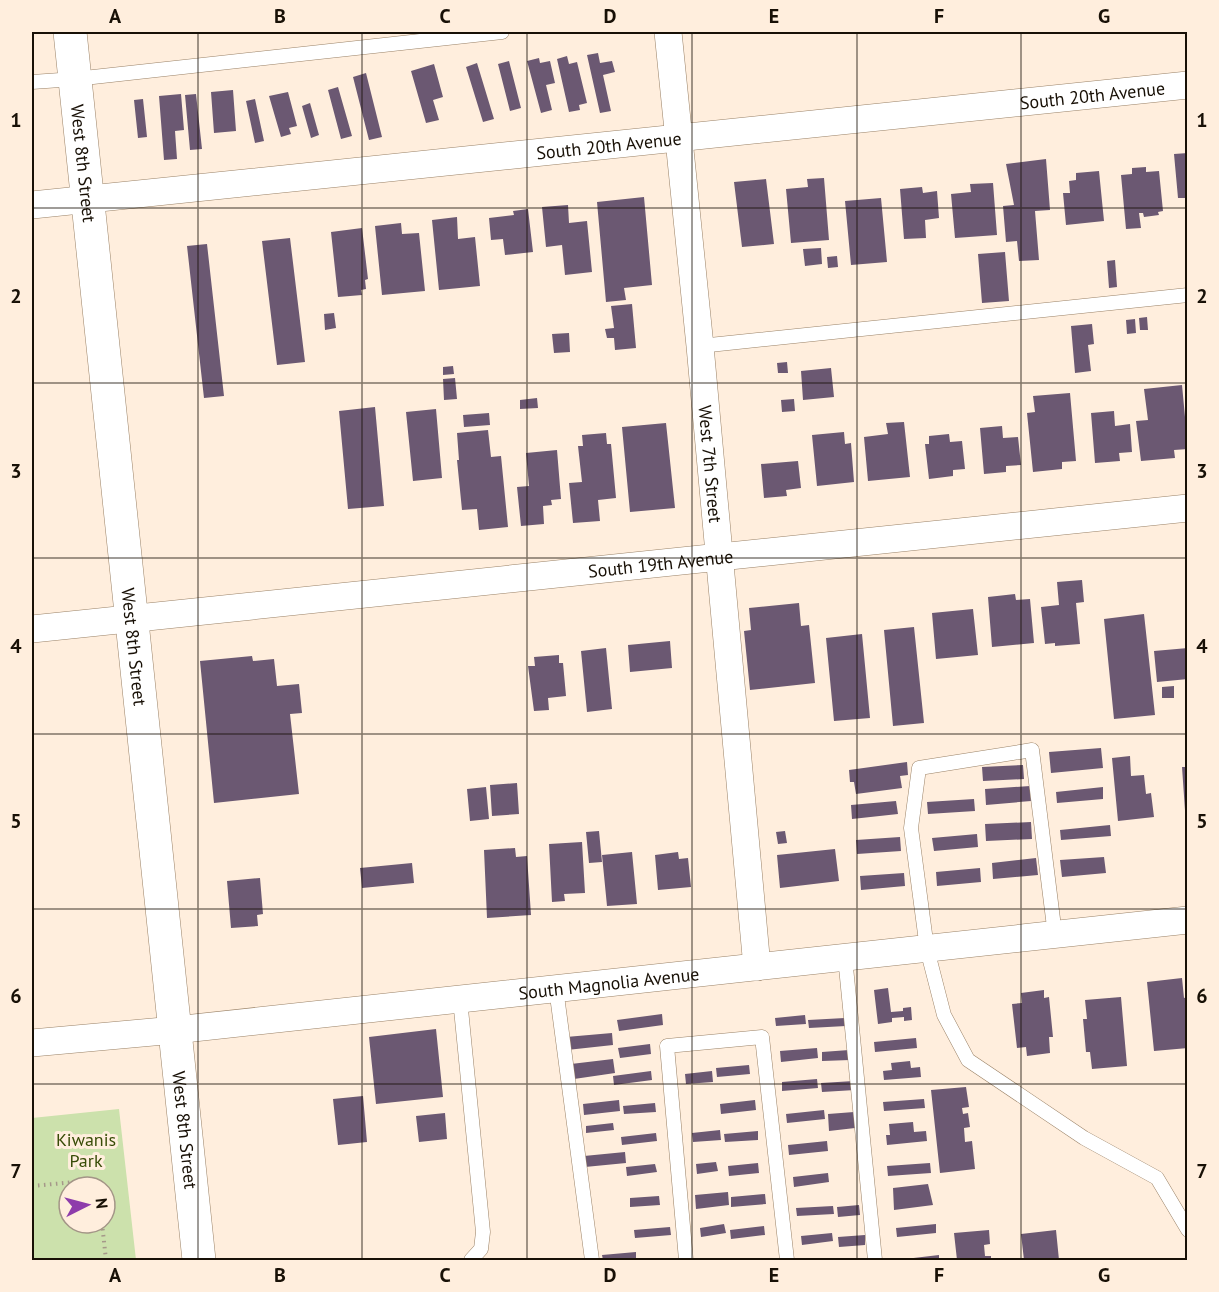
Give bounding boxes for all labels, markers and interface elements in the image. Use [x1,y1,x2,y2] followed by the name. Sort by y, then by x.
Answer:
[109,3,122,29] text: A
[274,3,286,29] text: B
[439,3,451,29] text: C
[604,3,617,29] text: D
[769,3,779,29] text: E
[934,3,944,29] text: F
[1098,3,1110,29] text: G
[1019,76,1166,114] street label: South 20th Avenue
[66,103,101,223] street label: West 8th Street
[10,107,22,133] text: 1
[1196,107,1208,133] text: 1
[535,126,683,164] street label: South 20th Avenue
[10,283,22,309] text: 2
[1196,283,1208,309] text: 2
[694,404,728,524] street label: West 7th Street
[10,458,22,484] text: 3
[1196,458,1208,484] text: 3
[587,544,734,582] street label: South 19th Avenue
[117,587,152,707] street label: West 8th Street
[10,633,22,659] text: 4
[1196,633,1208,659] text: 4
[10,808,22,834] text: 5
[1196,808,1208,834] text: 5
[517,962,700,1004] street label: South Magnolia Avenue
[10,983,22,1009] text: 6
[1196,983,1208,1009] text: 6
[168,1070,203,1190] street label: West 8th Street
[56,1128,116,1172] park label: Kiwanis Park
[10,1158,22,1184] text: 7
[1196,1158,1208,1184] text: 7
[57,1175,117,1235] north arrow
[91,1197,112,1210] text: N
[109,1262,122,1288] text: A
[274,1262,286,1288] text: B
[439,1262,451,1288] text: C
[604,1262,617,1288] text: D
[769,1262,779,1288] text: E
[934,1262,944,1288] text: F
[1098,1262,1110,1288] text: G

